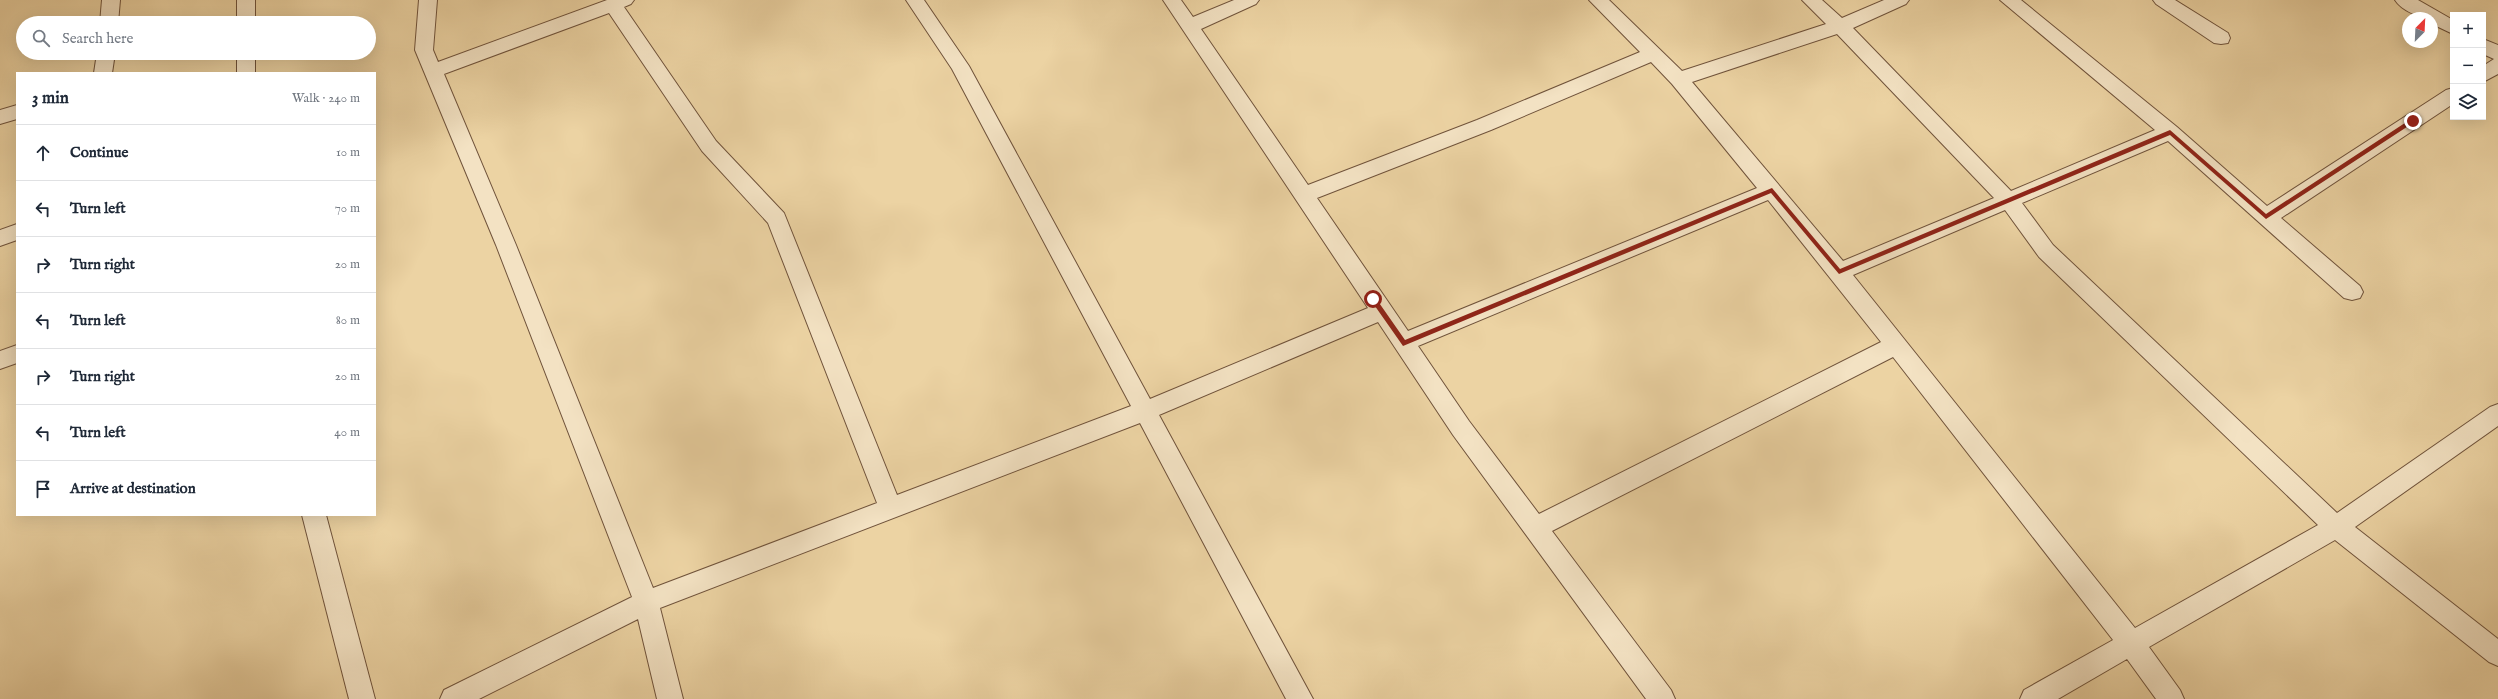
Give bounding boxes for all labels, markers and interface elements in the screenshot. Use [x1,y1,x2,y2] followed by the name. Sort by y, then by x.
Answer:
[2402,12,2438,48] north arrow
[2450,12,2486,120] map controls
[2450,12,2486,48] button: +
[16,16,376,60] search box
[30,27,52,49] icon: search
[62,29,133,48] text: Search here
[2450,48,2486,84] button: −
[2450,84,2486,120] button: layers
[32,88,69,109] text: 3 min
[292,90,360,107] text: Walk · 240 m
[2404,112,2422,130] route end
[32,142,54,164] icon: ahead
[70,143,128,162] text: Continue
[336,144,360,161] text: 10 m
[32,198,54,220] icon: left
[70,199,126,218] text: Turn left
[335,200,360,217] text: 70 m
[32,254,54,276] icon: right
[70,255,135,274] text: Turn right
[335,256,360,273] text: 20 m
[1364,290,1382,308] route start
[32,310,54,332] icon: left
[70,311,126,330] text: Turn left
[336,312,360,329] text: 80 m
[32,366,54,388] icon: right
[70,367,135,386] text: Turn right
[335,368,360,385] text: 20 m
[32,422,54,444] icon: left
[70,423,126,442] text: Turn left
[334,424,360,441] text: 40 m
[32,478,54,500] icon: arrive
[70,479,196,498] text: Arrive at destination

